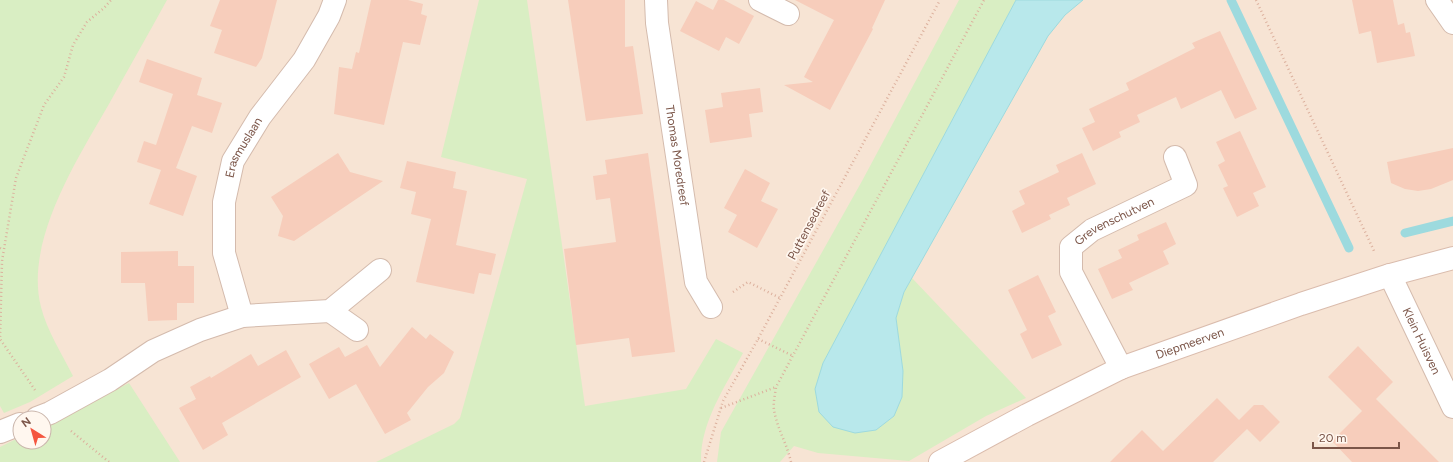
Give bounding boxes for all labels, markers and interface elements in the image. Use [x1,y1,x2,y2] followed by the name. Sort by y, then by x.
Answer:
[662,104,692,207] street label: Thomas Moredreef
[223,114,265,179] street label: Erasmuslaan
[785,187,833,262] street label: Puttensedreef
[1072,194,1157,248] street label: Grevenschutven
[1400,305,1443,377] street label: Klein Huisven
[1154,325,1226,362] street label: Diepmeerven
[12,410,52,450] north arrow
[19,415,34,430] text: N
[1313,424,1399,450] scale bar
[1319,431,1347,445] text: 20 m

